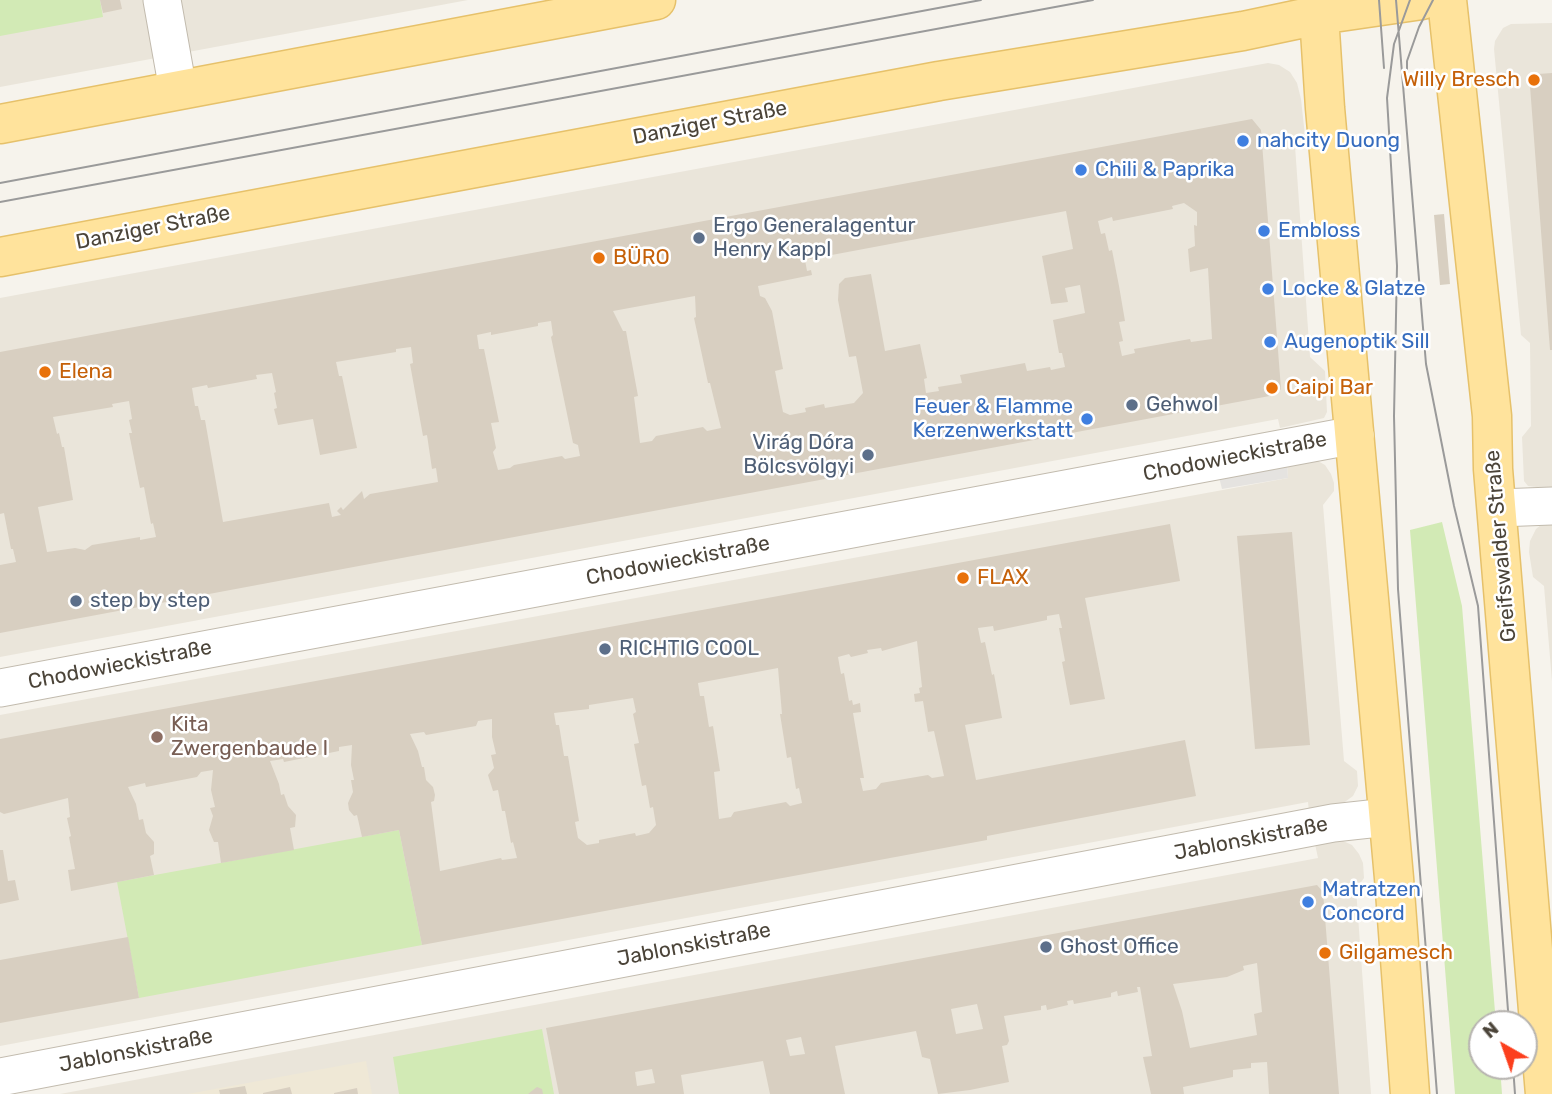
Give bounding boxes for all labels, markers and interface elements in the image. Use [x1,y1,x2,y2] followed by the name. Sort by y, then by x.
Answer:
[1402,67,1520,93] place label: Willy Bresch
[1526,72,1542,88] marker: Willy Bresch
[631,96,789,150] street label: Danziger Straße
[1257,128,1400,154] place label: nahcity Duong
[1235,133,1251,149] marker: nahcity Duong
[1095,157,1235,183] place label: Chili & Paprika
[1073,162,1089,178] marker: Chili & Paprika
[74,201,232,255] street label: Danziger Straße
[713,213,916,263] place label: Ergo Generalagentur Henry Kappl
[1278,218,1360,244] place label: Embloss
[1256,223,1272,239] marker: Embloss
[691,230,707,246] marker: Ergo Generalagentur Henry Kappl
[613,245,670,271] place label: BÜRO
[591,250,607,266] marker: BÜRO
[1282,276,1426,302] place label: Locke & Glatze
[1260,281,1276,297] marker: Locke & Glatze
[1284,329,1430,355] place label: Augenoptik Sill
[1262,334,1278,350] marker: Augenoptik Sill
[59,359,113,385] place label: Elena
[37,364,53,380] marker: Elena
[1286,375,1373,401] place label: Caipi Bar
[1264,380,1280,396] marker: Caipi Bar
[1146,392,1218,418] place label: Gehwol
[913,394,1073,444] place label: Feuer & Flamme Kerzenwerkstatt
[1124,397,1140,413] marker: Gehwol
[1079,411,1095,427] marker: Feuer & Flamme Kerzenwerkstatt
[1141,427,1329,487] street label: Chodowieckistraße
[743,430,854,480] place label: Virág Dóra Bölcsvölgyi
[860,447,876,463] marker: Virág Dóra Bölcsvölgyi
[1480,449,1522,643] street label: Greifswalder Straße
[584,531,772,591] street label: Chodowieckistraße
[977,565,1028,591] place label: FLAX
[955,570,971,586] marker: FLAX
[90,588,210,614] place label: step by step
[68,593,84,609] marker: step by step
[26,635,214,695] street label: Chodowieckistraße
[619,636,759,662] place label: RICHTIG COOL
[597,641,613,657] marker: RICHTIG COOL
[171,712,328,762] place label: Kita Zwergenbaude I
[149,729,165,745] marker: Kita Zwergenbaude I
[1172,812,1330,866] street label: Jablonskistraße
[1322,877,1421,927] place label: Matratzen Concord
[1300,894,1316,910] marker: Matratzen Concord
[615,918,773,972] street label: Jablonskistraße
[1060,934,1179,960] place label: Ghost Office
[1038,939,1054,955] marker: Ghost Office
[1339,940,1453,966] place label: Gilgamesch
[1317,945,1333,961] marker: Gilgamesch
[1468,1010,1538,1080] north arrow
[1478,1017,1503,1043] text: N
[57,1024,215,1078] street label: Jablonskistraße

